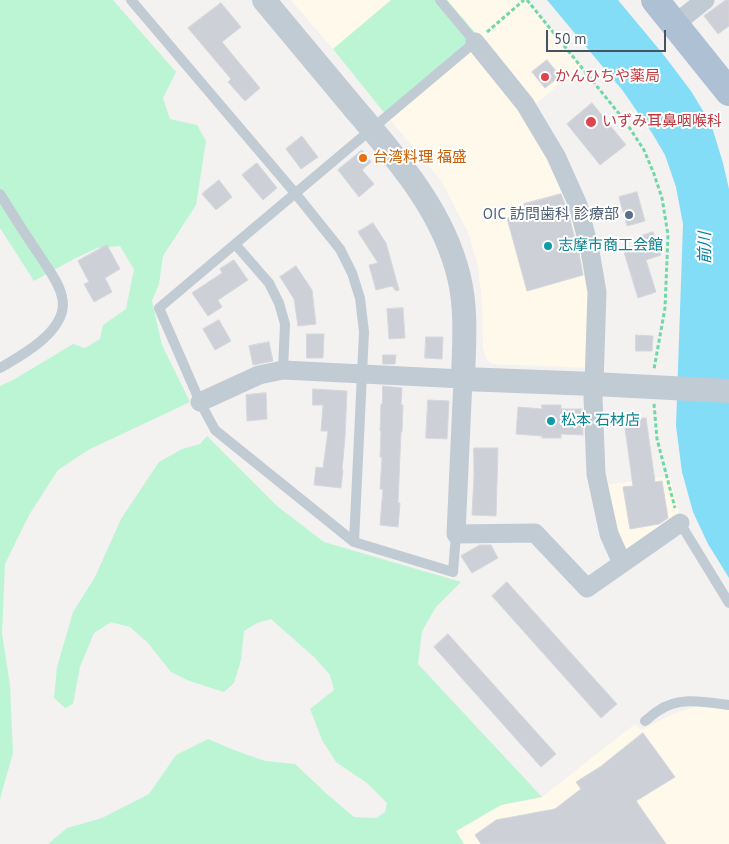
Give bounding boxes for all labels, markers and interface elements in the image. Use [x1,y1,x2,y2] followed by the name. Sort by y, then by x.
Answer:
[549,20,669,52] scale bar
[554,29,587,48] text: 50 m
[555,68,660,86] place label: かんひちや薬局
[539,71,551,83] marker: かんひちや薬局
[602,113,722,131] place label: いずみ耳鼻咽喉科
[584,115,598,129] marker: いずみ耳鼻咽喉科
[373,149,467,167] place label: 台湾料理 福盛
[357,152,369,164] marker: 台湾料理 福盛
[483,206,619,224] place label: OIC 訪問歯科 診療部
[623,209,635,221] marker: OIC 訪問歯科 診療部
[695,232,715,264] water label: 前川
[558,237,663,255] place label: 志摩市商工会館
[542,240,554,252] marker: 志摩市商工会館
[561,412,640,430] place label: 松本 石材店
[545,415,557,427] marker: 松本 石材店

